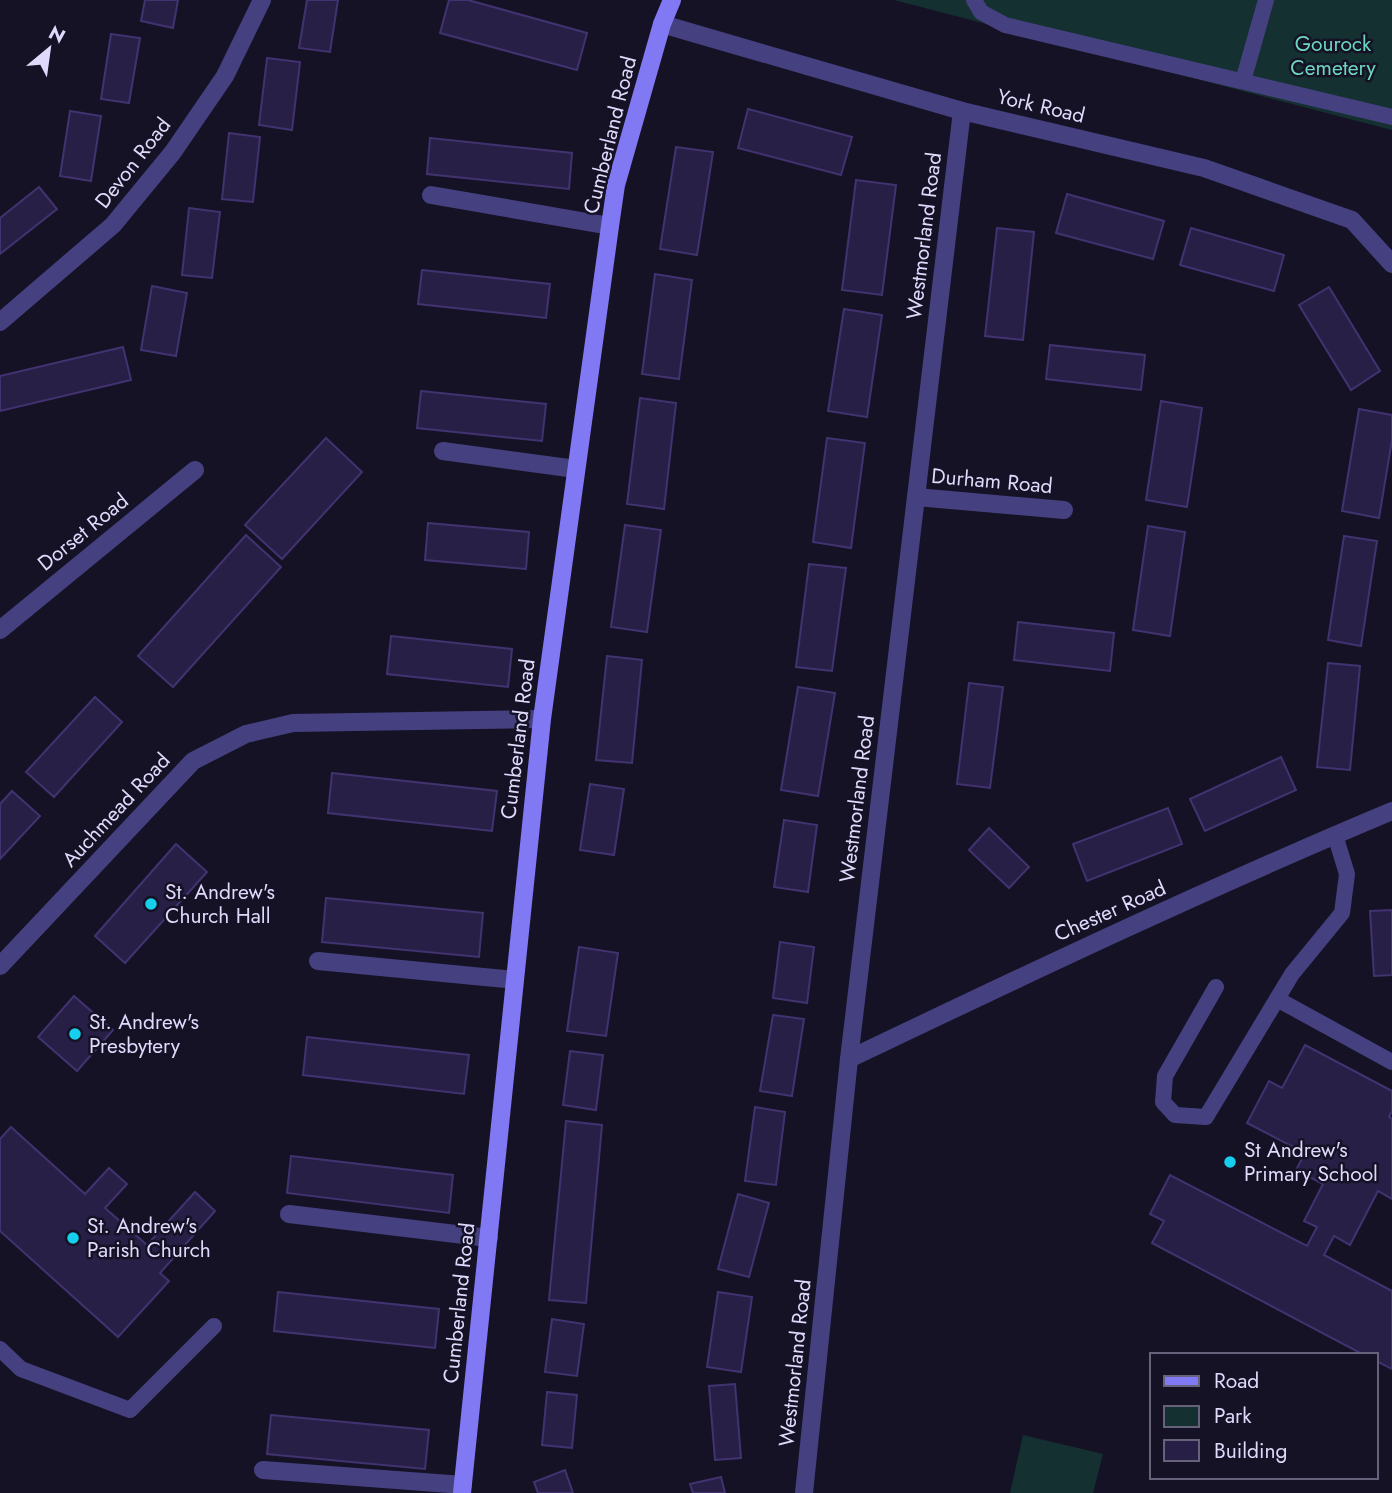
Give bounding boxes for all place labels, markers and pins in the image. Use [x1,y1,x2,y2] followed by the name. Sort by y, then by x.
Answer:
[165,877,275,931] place label: St. Andrew's Church Hall
[143,896,159,912] marker: St. Andrew's Church Hall
[89,1007,199,1061] place label: St. Andrew's Presbytery
[67,1026,83,1042] marker: St. Andrew's Presbytery
[1244,1135,1378,1189] place label: St Andrew's Primary School
[1222,1154,1238,1170] marker: St Andrew's Primary School
[87,1211,211,1265] place label: St. Andrew's Parish Church
[65,1230,81,1246] marker: St. Andrew's Parish Church

